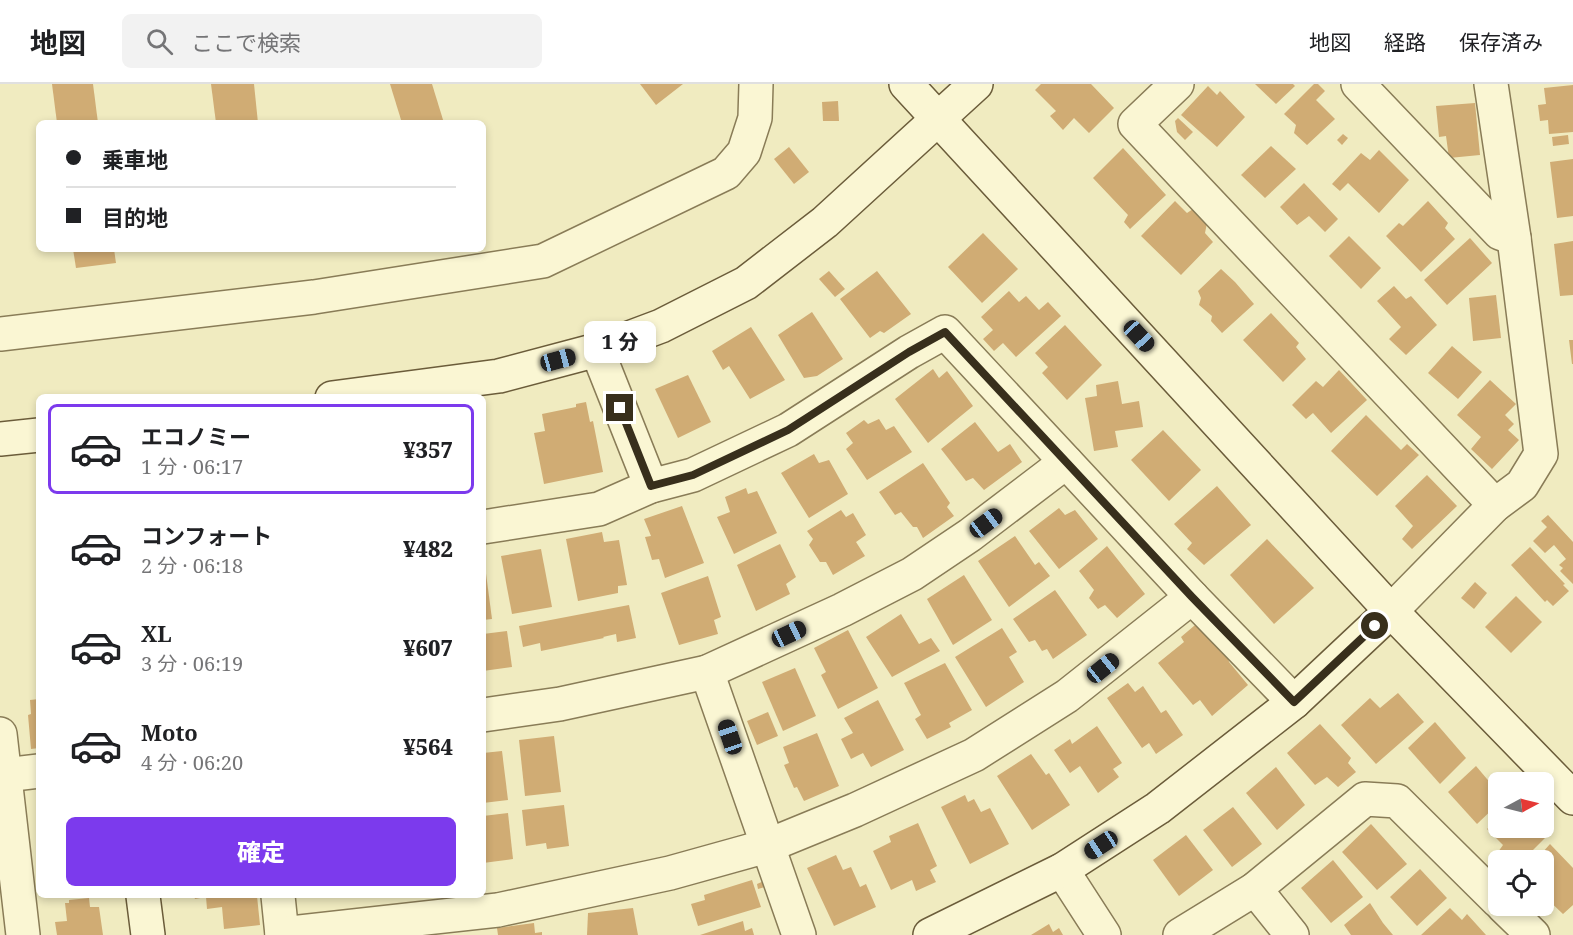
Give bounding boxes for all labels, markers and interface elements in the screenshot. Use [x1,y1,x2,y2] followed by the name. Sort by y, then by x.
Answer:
[122,14,542,68] search box
[30,23,86,61] text: 地図
[143,25,176,58] icon: search
[191,27,301,57] text: ここで検索
[1309,28,1351,56] text: 地図
[1384,28,1426,56] text: 経路
[1459,28,1543,56] text: 保存済み
[102,144,168,174] text: 乗車地
[102,202,168,232] text: 目的地
[1120,317,1158,355] car
[584,321,656,363] callout: 1 分
[602,328,638,355] text: 1 分
[538,347,578,373] car
[606,394,633,421] route end
[141,421,251,451] text: エコノミー
[69,422,123,476] icon: car
[403,434,453,464] text: ¥357
[141,453,243,480] text: 1 分 · 06:17
[966,505,1006,541] car
[141,520,272,550] text: コンフォート
[69,521,123,575] icon: car
[403,533,453,563] text: ¥482
[141,552,243,579] text: 2 分 · 06:18
[1361,612,1388,639] route start
[141,618,172,648] text: XL
[769,618,809,650] car
[69,620,123,674] icon: car
[403,632,453,662] text: ¥607
[141,650,243,677] text: 3 分 · 06:19
[1083,650,1123,686] car
[141,717,198,747] text: Moto
[716,717,744,757] car
[69,719,123,773] icon: car
[403,731,453,761] text: ¥564
[141,749,243,776] text: 4 分 · 06:20
[1488,772,1554,838] north arrow
[1488,772,1554,916] map controls
[66,817,456,886] button: 確定
[1081,828,1121,862] car
[1488,850,1554,916] button: locate

